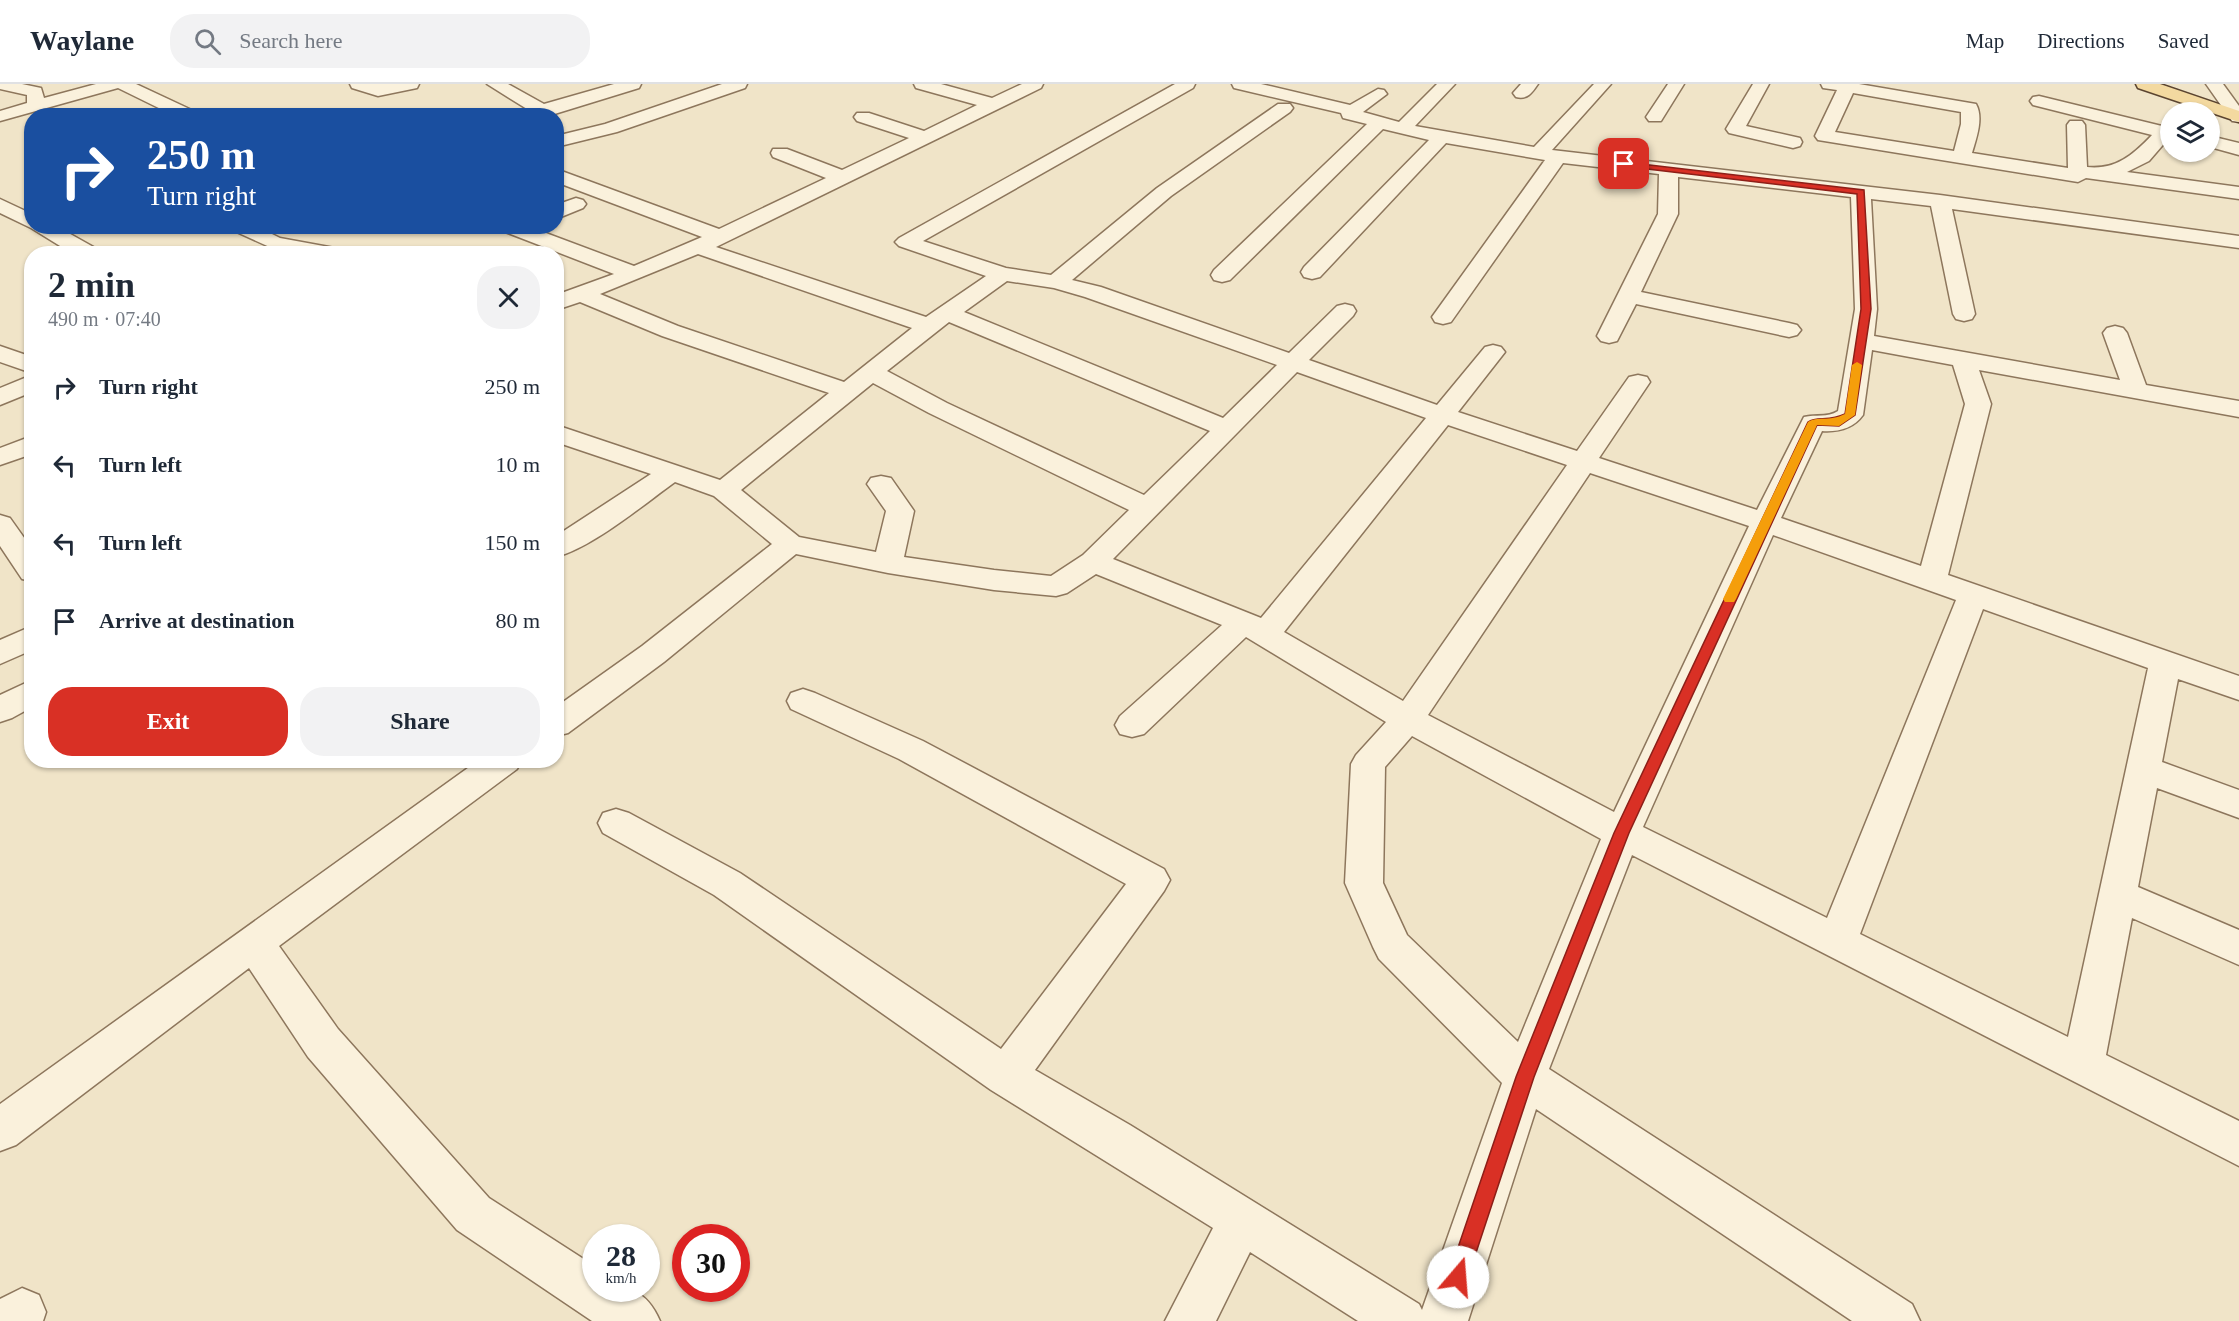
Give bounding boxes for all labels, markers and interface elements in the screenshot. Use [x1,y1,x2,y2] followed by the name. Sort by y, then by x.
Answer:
[170,14,590,68] search box
[30,25,134,56] text: Waylane
[191,25,224,58] icon: search
[239,28,342,53] text: Search here
[1966,29,2004,53] text: Map
[2037,29,2125,53] text: Directions
[2158,29,2209,53] text: Saved
[2160,102,2220,162] map controls
[2160,102,2220,162] button: layers
[48,132,126,210] icon: right
[147,132,256,178] text: 250 m
[1598,138,1649,189] pin
[1607,147,1640,180] icon: arrive
[147,181,256,211] text: Turn right
[48,265,135,305] text: 2 min
[477,266,540,329] button: close
[48,308,161,330] text: 490 m · 07:40
[48,371,81,404] icon: right
[99,374,198,399] text: Turn right
[484,374,540,399] text: 250 m
[48,449,81,482] icon: left
[99,452,182,477] text: Turn left
[495,452,540,477] text: 10 m
[48,527,81,560] icon: left
[99,530,182,555] text: Turn left
[484,530,540,555] text: 150 m
[48,605,81,638] icon: arrive
[99,608,295,633] text: Arrive at destination
[495,608,540,633] text: 80 m
[48,687,288,756] button: Exit
[300,687,540,756] button: Share
[672,1224,750,1302] speed limit sign: 30
[606,1239,636,1272] text: 28
[1426,1245,1490,1309] position arrow
[606,1270,636,1286] text: km/h

